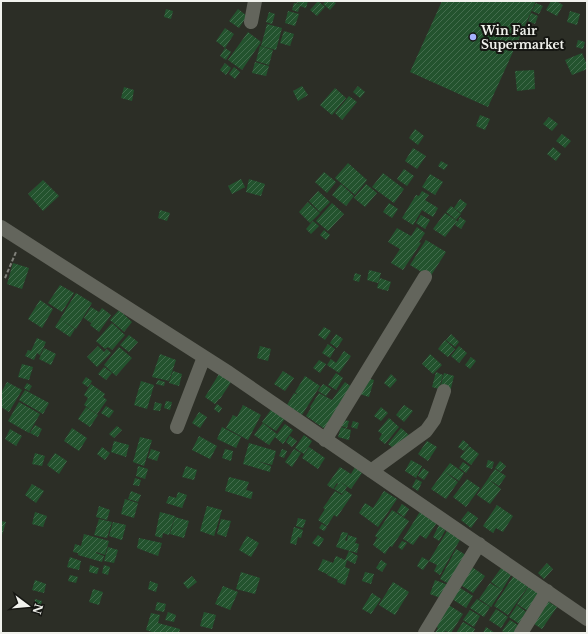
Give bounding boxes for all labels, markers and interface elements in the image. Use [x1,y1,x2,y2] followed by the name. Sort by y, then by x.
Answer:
[480,23,565,52] place label: Win Fair Supermarket
[468,32,478,42] marker: Win Fair Supermarket
[8,586,48,626] north arrow
[29,602,46,616] text: N

